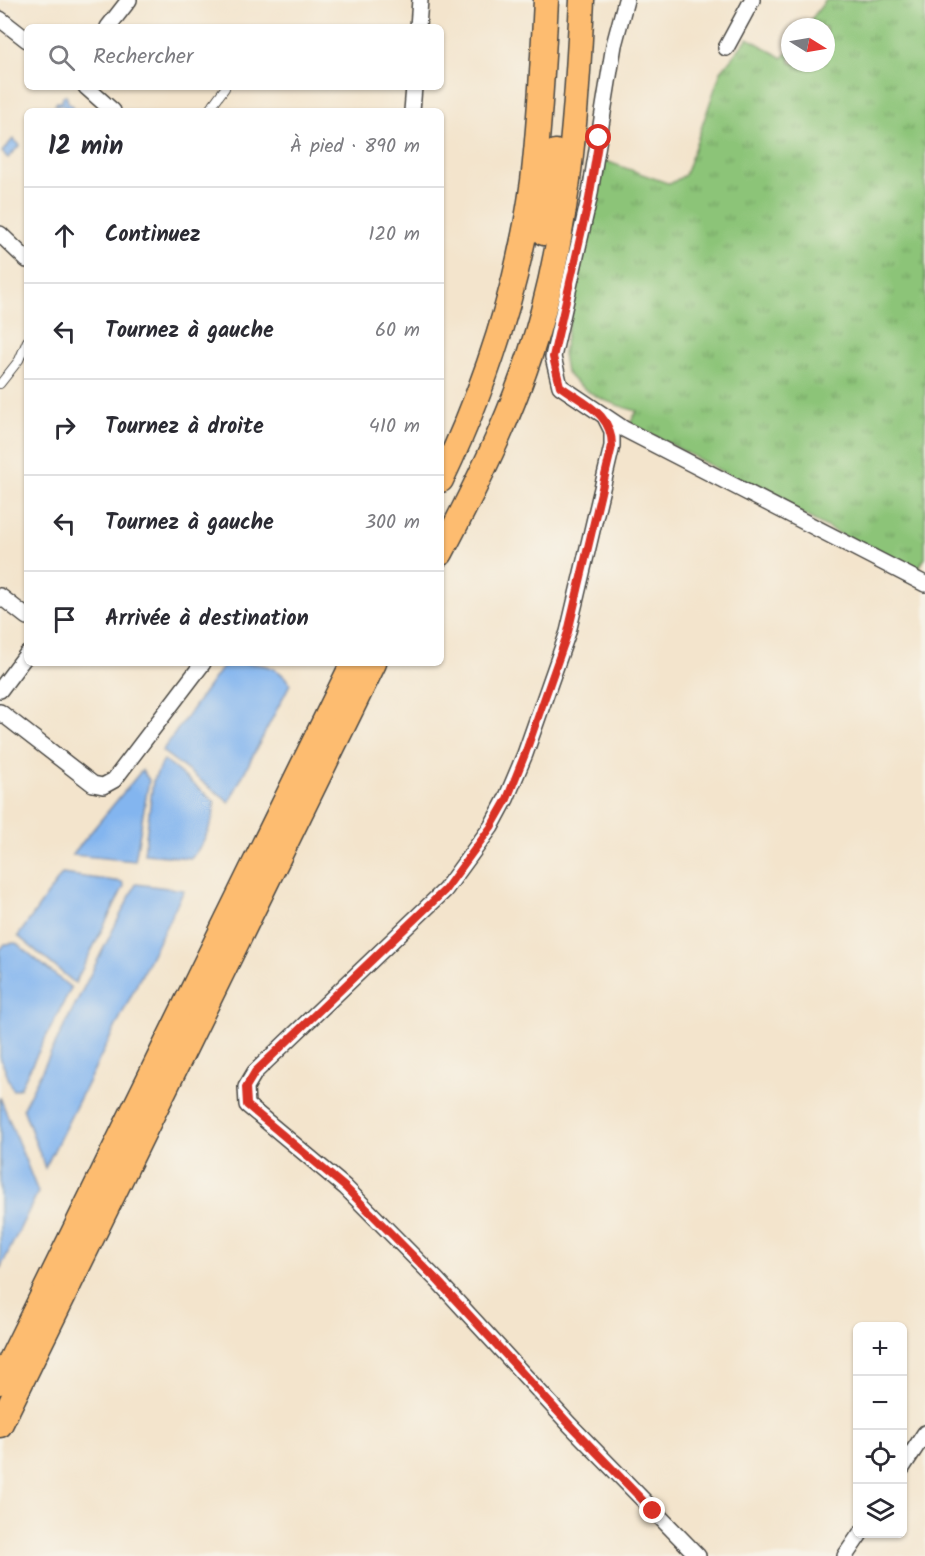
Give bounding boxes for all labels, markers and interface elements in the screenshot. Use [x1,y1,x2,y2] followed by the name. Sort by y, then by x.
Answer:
[781,18,835,72] north arrow
[24,24,444,90] search box
[93,40,193,75] text: Rechercher
[45,41,78,74] icon: search
[585,124,611,150] route start
[48,126,123,168] text: 12 min
[290,131,420,163] text: À pied · 890 m
[105,218,201,253] text: Continuez
[48,219,81,252] icon: ahead
[368,219,420,251] text: 120 m
[105,314,274,349] text: Tournez à gauche
[48,315,81,348] icon: left
[375,315,420,347] text: 60 m
[105,410,264,445] text: Tournez à droite
[48,411,81,444] icon: right
[369,411,420,443] text: 410 m
[105,506,274,541] text: Tournez à gauche
[48,507,81,540] icon: left
[365,507,420,539] text: 300 m
[105,602,309,637] text: Arrivée à destination
[48,603,81,636] icon: arrive
[853,1322,907,1538] map controls
[853,1322,907,1376] button: +
[853,1376,907,1430] button: −
[853,1430,907,1484] button: locate
[853,1484,907,1538] button: layers
[639,1497,665,1523] route end

